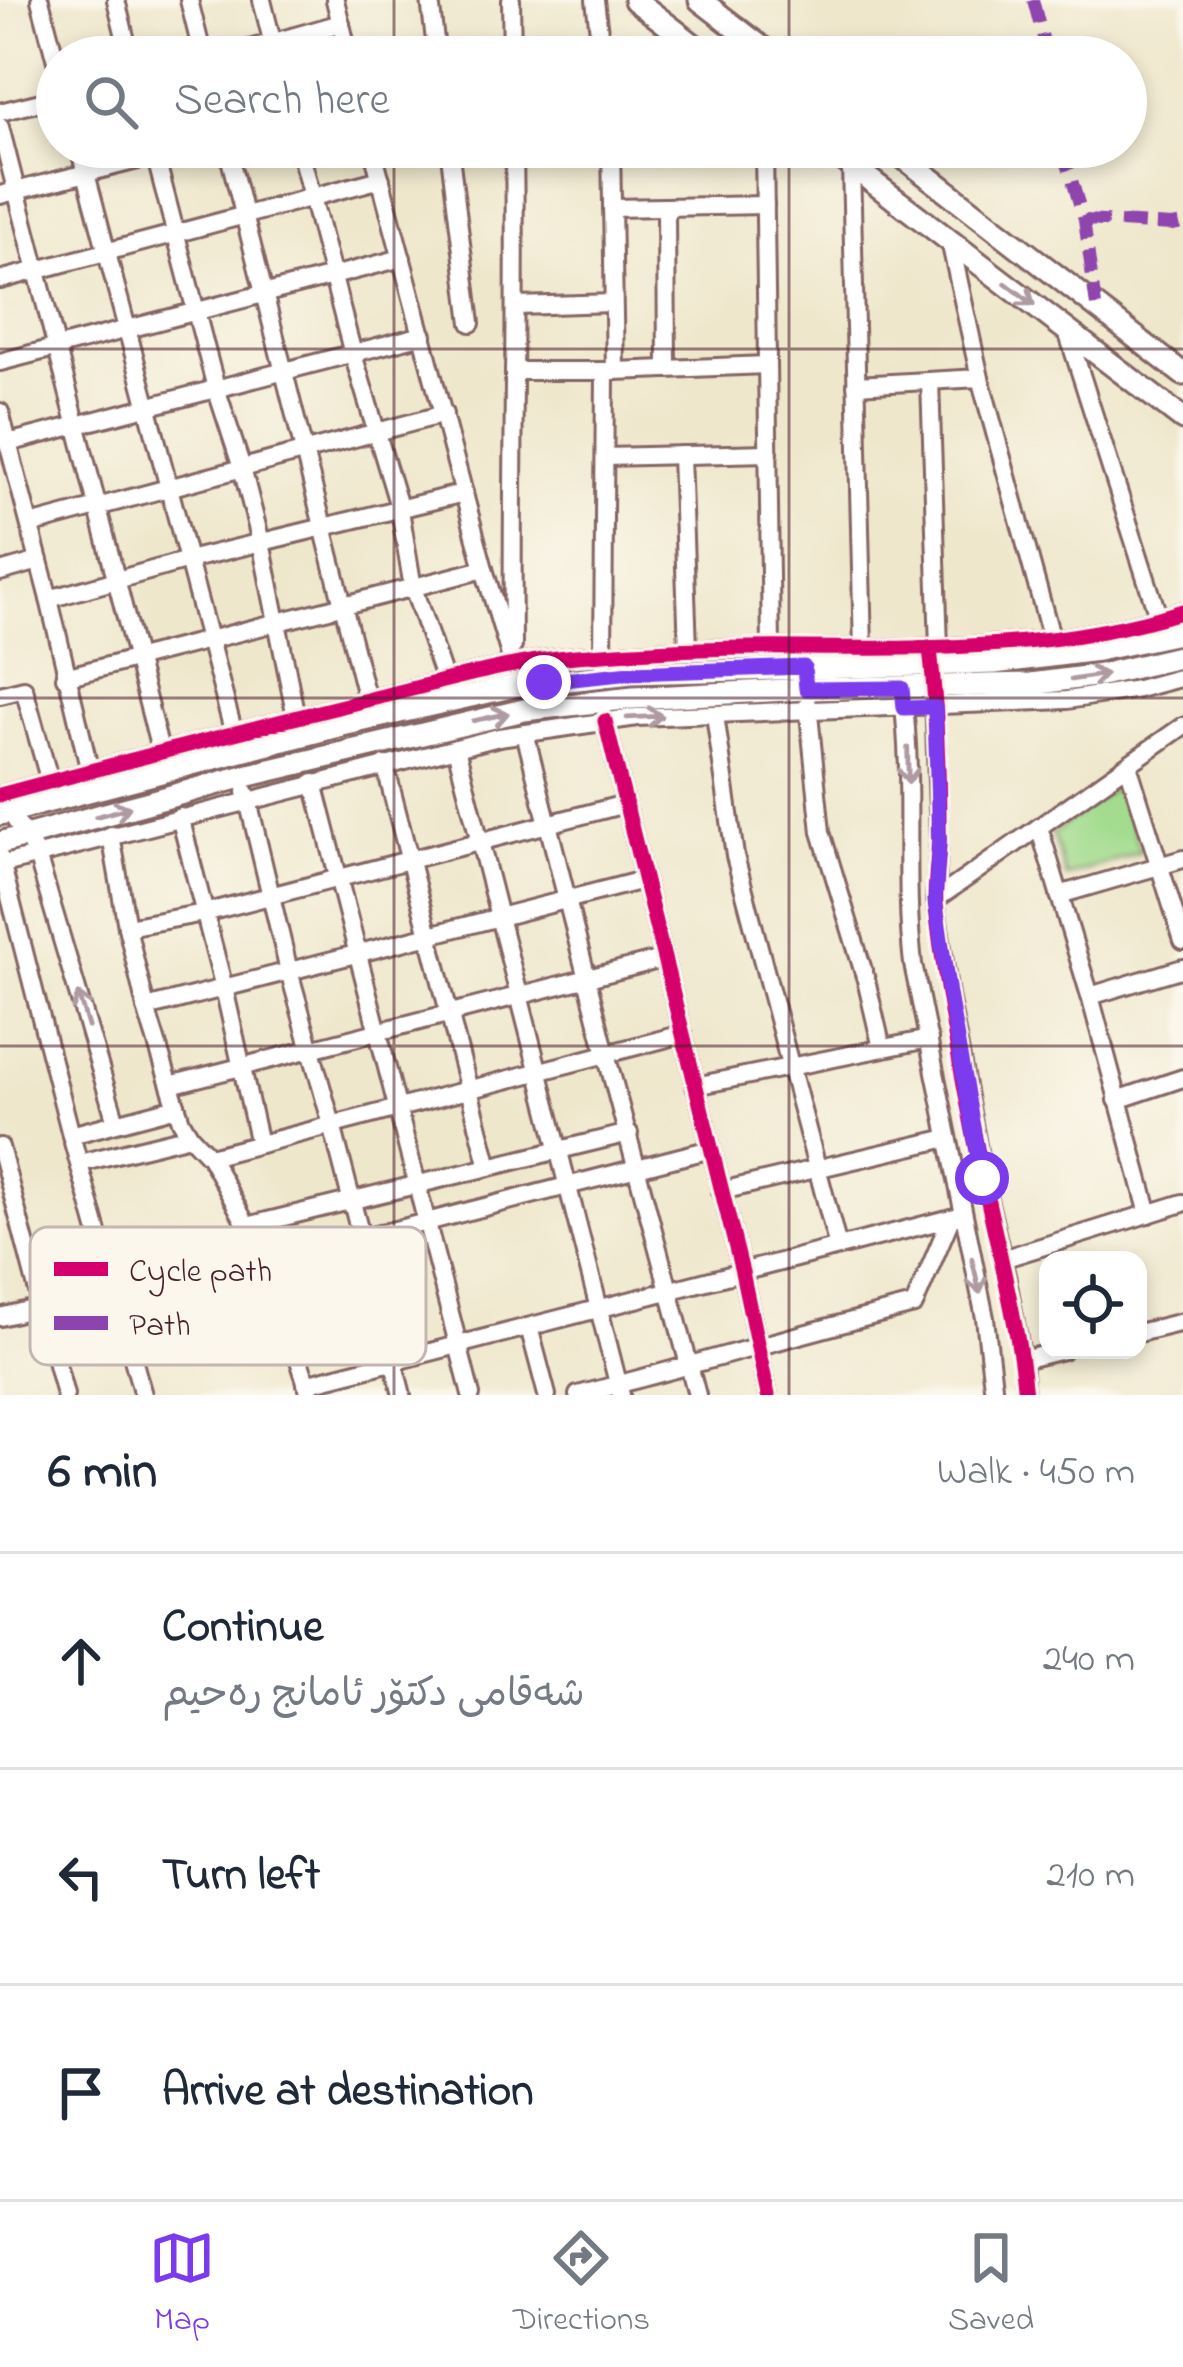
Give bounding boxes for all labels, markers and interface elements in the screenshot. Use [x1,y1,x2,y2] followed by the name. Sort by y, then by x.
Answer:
[36,36,1147,168] search box
[78,69,144,135] icon: search
[174,69,390,135] text: Search here
[1004,281,1036,307] one-way arrow
[517,655,571,709] route end
[1069,664,1108,687] one-way arrow
[471,705,510,727] one-way arrow
[625,706,664,729] one-way arrow
[896,746,919,785] one-way arrow
[93,799,131,821] one-way arrow
[71,992,93,1030] one-way arrow
[955,1151,1009,1205] route start
[30,1227,426,1365] legend
[129,1249,272,1297] text: Cycle path
[1039,1251,1147,1359] map controls
[1039,1251,1147,1359] button: locate
[965,1256,988,1294] one-way arrow
[129,1303,191,1351] text: Path
[48,1436,157,1511] text: 6 min
[937,1445,1135,1502] text: Walk · 450 m
[162,1596,323,1662] text: Continue
[48,1628,114,1694] icon: ahead
[1043,1632,1135,1689] text: 240 m
[162,1667,585,1724] text: شەقامی دکتۆر ئامانج رەحیم
[48,1844,114,1910] icon: left
[162,1844,320,1910] text: Turn left
[1046,1848,1135,1905] text: 210 m
[48,2060,114,2126] icon: arrive
[162,2060,533,2126] text: Arrive at destination
[149,2225,215,2345] tab: Map
[513,2225,650,2345] tab: Directions
[948,2225,1034,2345] tab: Saved

